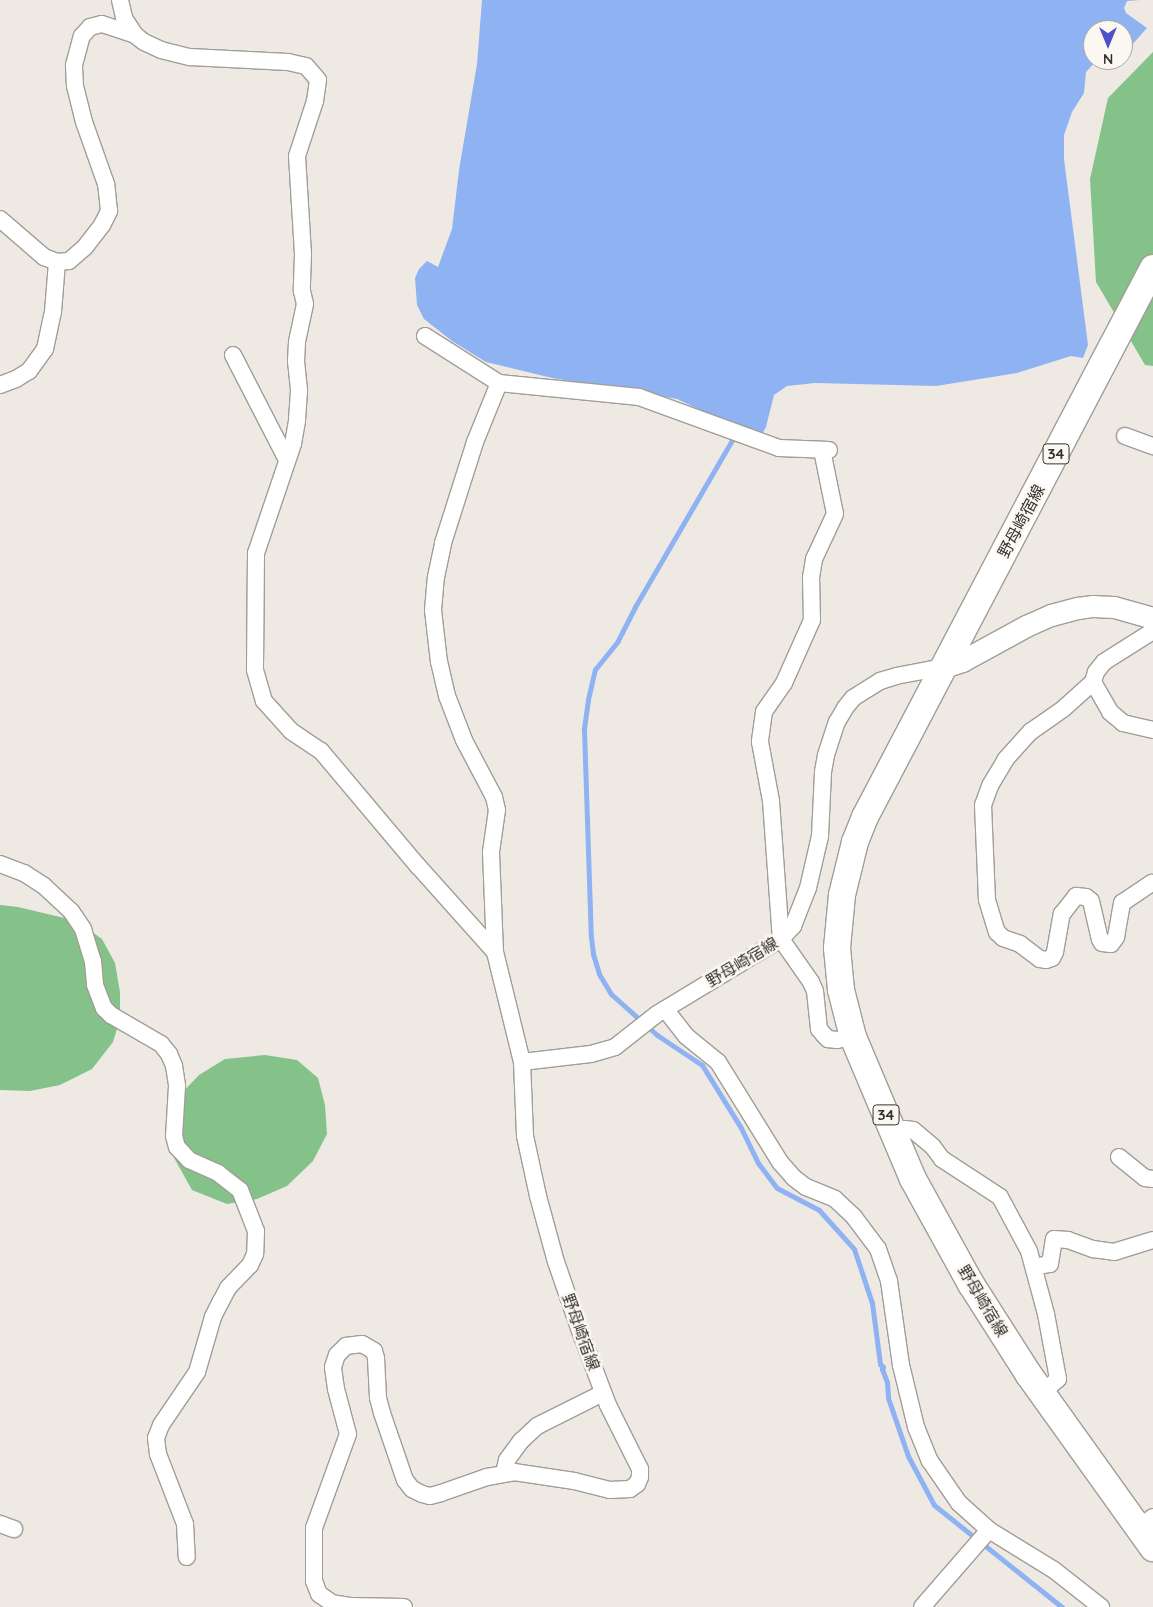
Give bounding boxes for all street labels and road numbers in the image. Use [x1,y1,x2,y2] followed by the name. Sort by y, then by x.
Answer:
[1042,442,1070,466] road number: 34
[994,481,1048,561] street label: 野母崎宿線
[703,933,781,991] street label: 野母崎宿線
[872,1102,900,1128] road number: 34
[954,1262,1012,1340] street label: 野母崎宿線
[558,1291,604,1373] street label: 野母崎宿線

